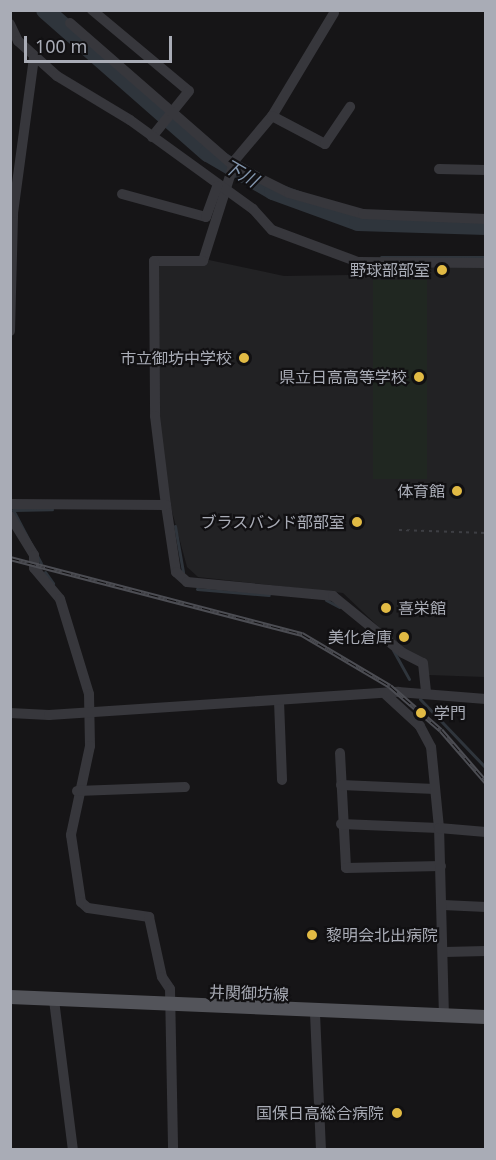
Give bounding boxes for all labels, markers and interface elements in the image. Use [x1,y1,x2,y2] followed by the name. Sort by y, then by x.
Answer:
[27,24,176,62] scale bar
[35,34,87,58] text: 100 m
[220,155,262,191] water label: 下川
[350,260,430,280] place label: 野球部部室
[435,263,449,277] marker: 野球部部室
[120,348,232,368] place label: 市立御坊中学校
[237,351,251,365] marker: 市立御坊中学校
[279,367,407,387] place label: 県立日高高等学校
[412,370,426,384] marker: 県立日高高等学校
[397,481,445,501] place label: 体育館
[450,484,464,498] marker: 体育館
[201,512,345,532] place label: ブラスバンド部部室
[350,515,364,529] marker: ブラスバンド部部室
[398,598,446,618] place label: 喜栄館
[379,601,393,615] marker: 喜栄館
[328,627,392,647] place label: 美化倉庫
[397,630,411,644] marker: 美化倉庫
[434,703,466,723] place label: 学門
[412,704,430,722] marker: 学門
[326,925,438,945] place label: 黎明会北出病院
[303,926,321,944] marker: 黎明会北出病院
[209,982,289,1004] street label: 井関御坊線
[256,1103,384,1123] place label: 国保日高総合病院
[388,1104,406,1122] marker: 国保日高総合病院

